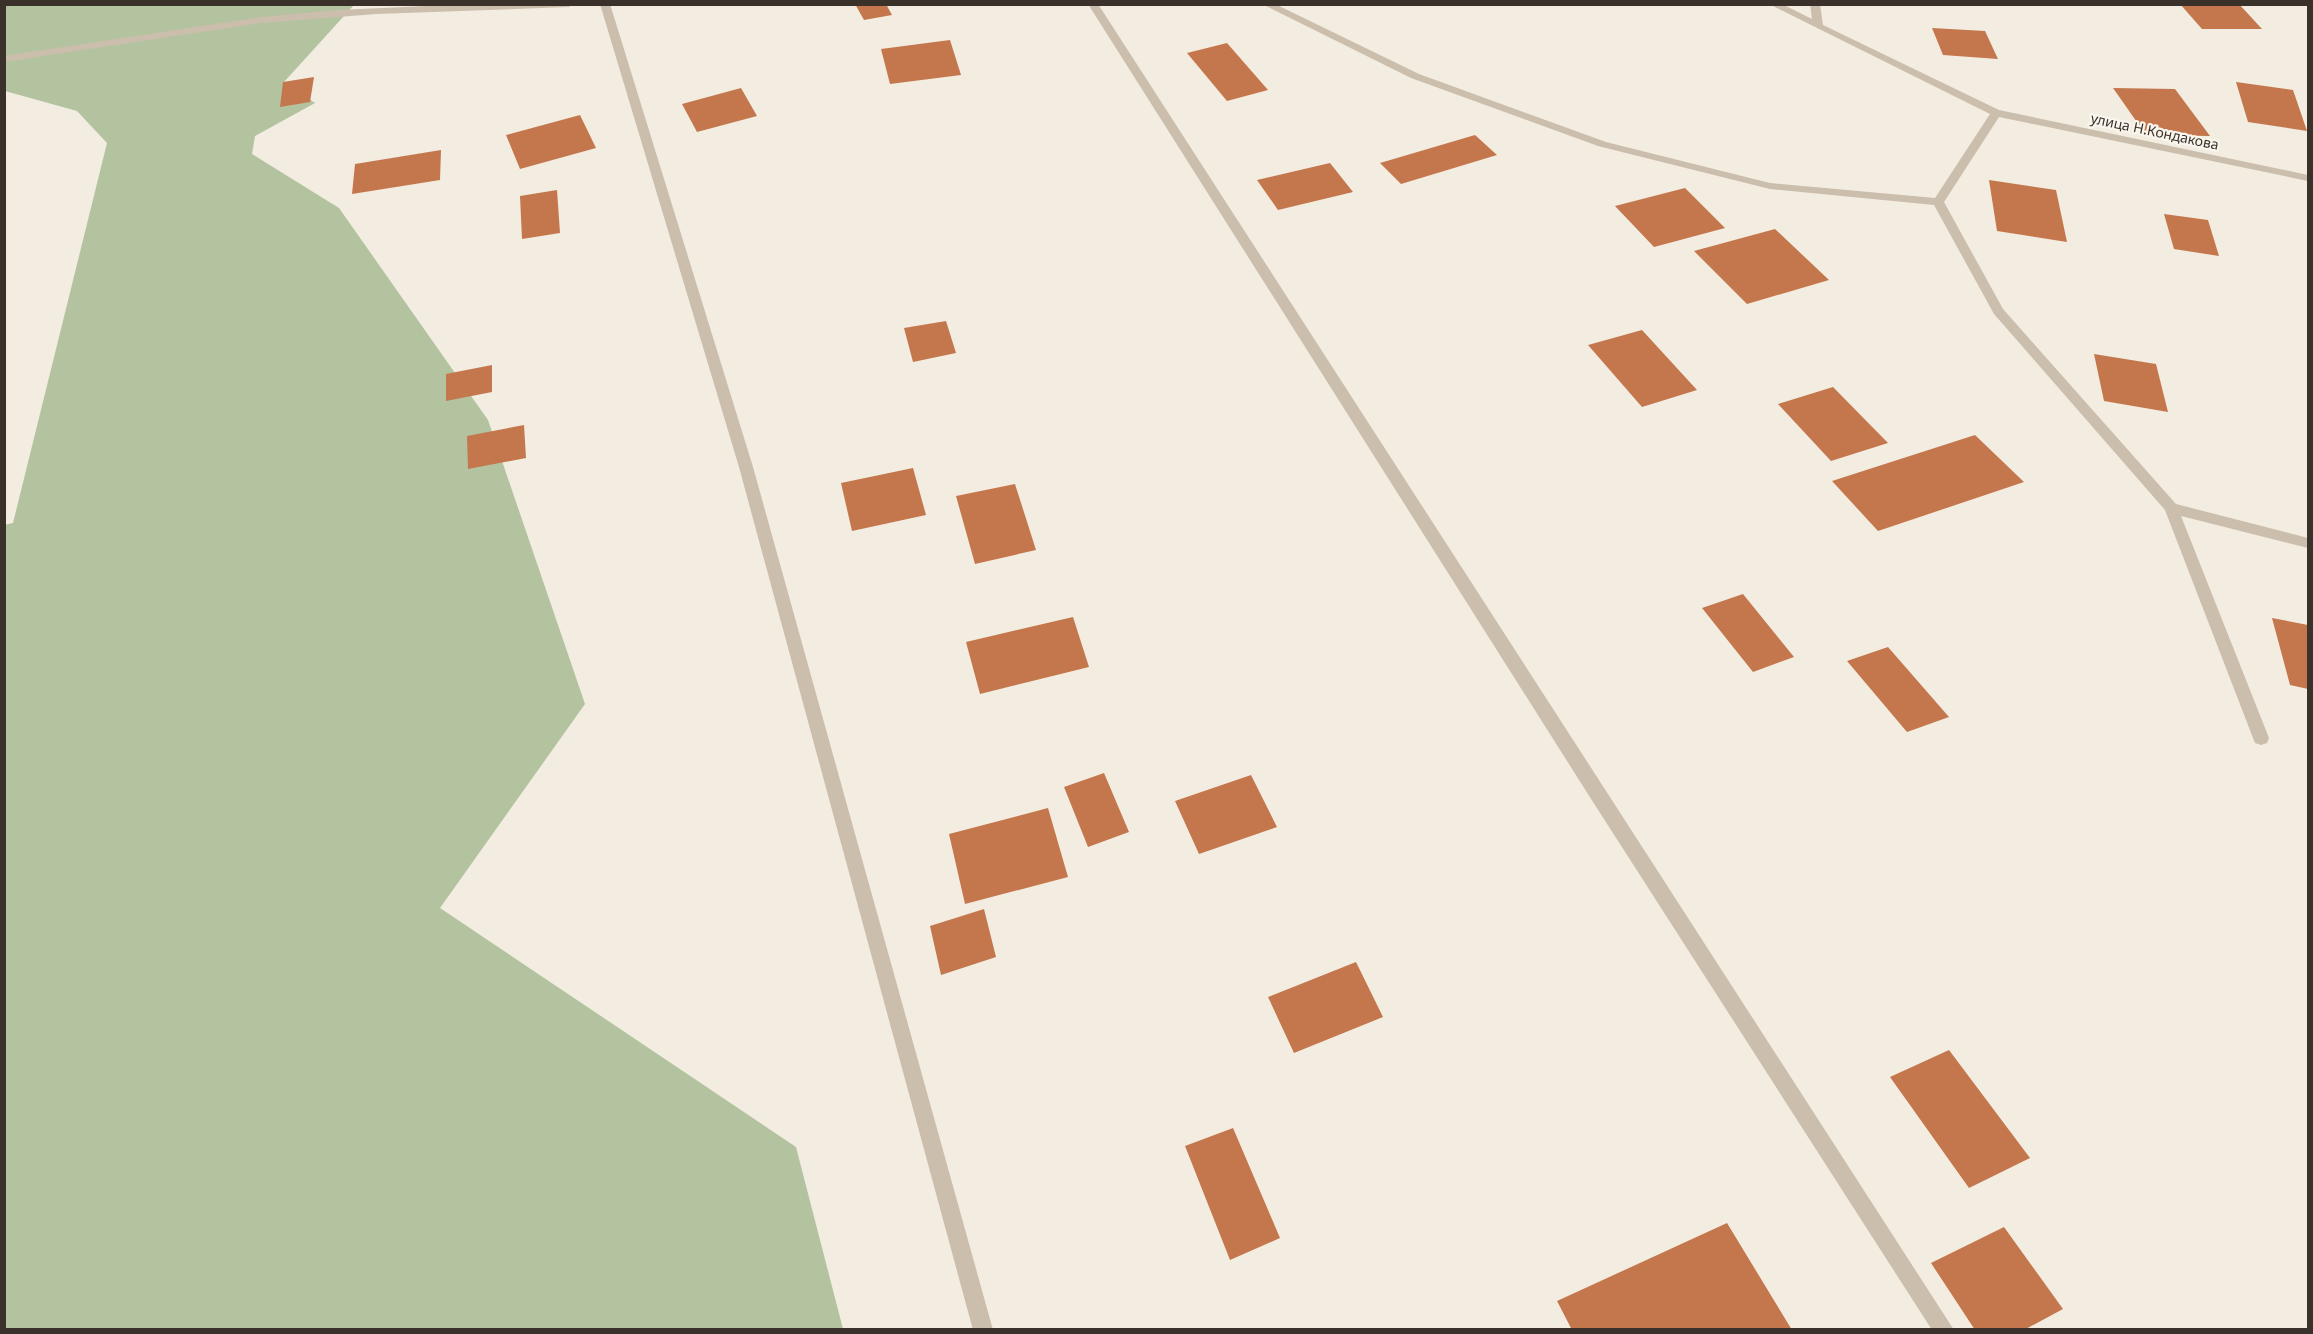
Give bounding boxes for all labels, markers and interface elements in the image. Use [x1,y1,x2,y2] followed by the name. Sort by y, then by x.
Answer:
[2089,108,2221,154] street label: улица Н.Кондакова

